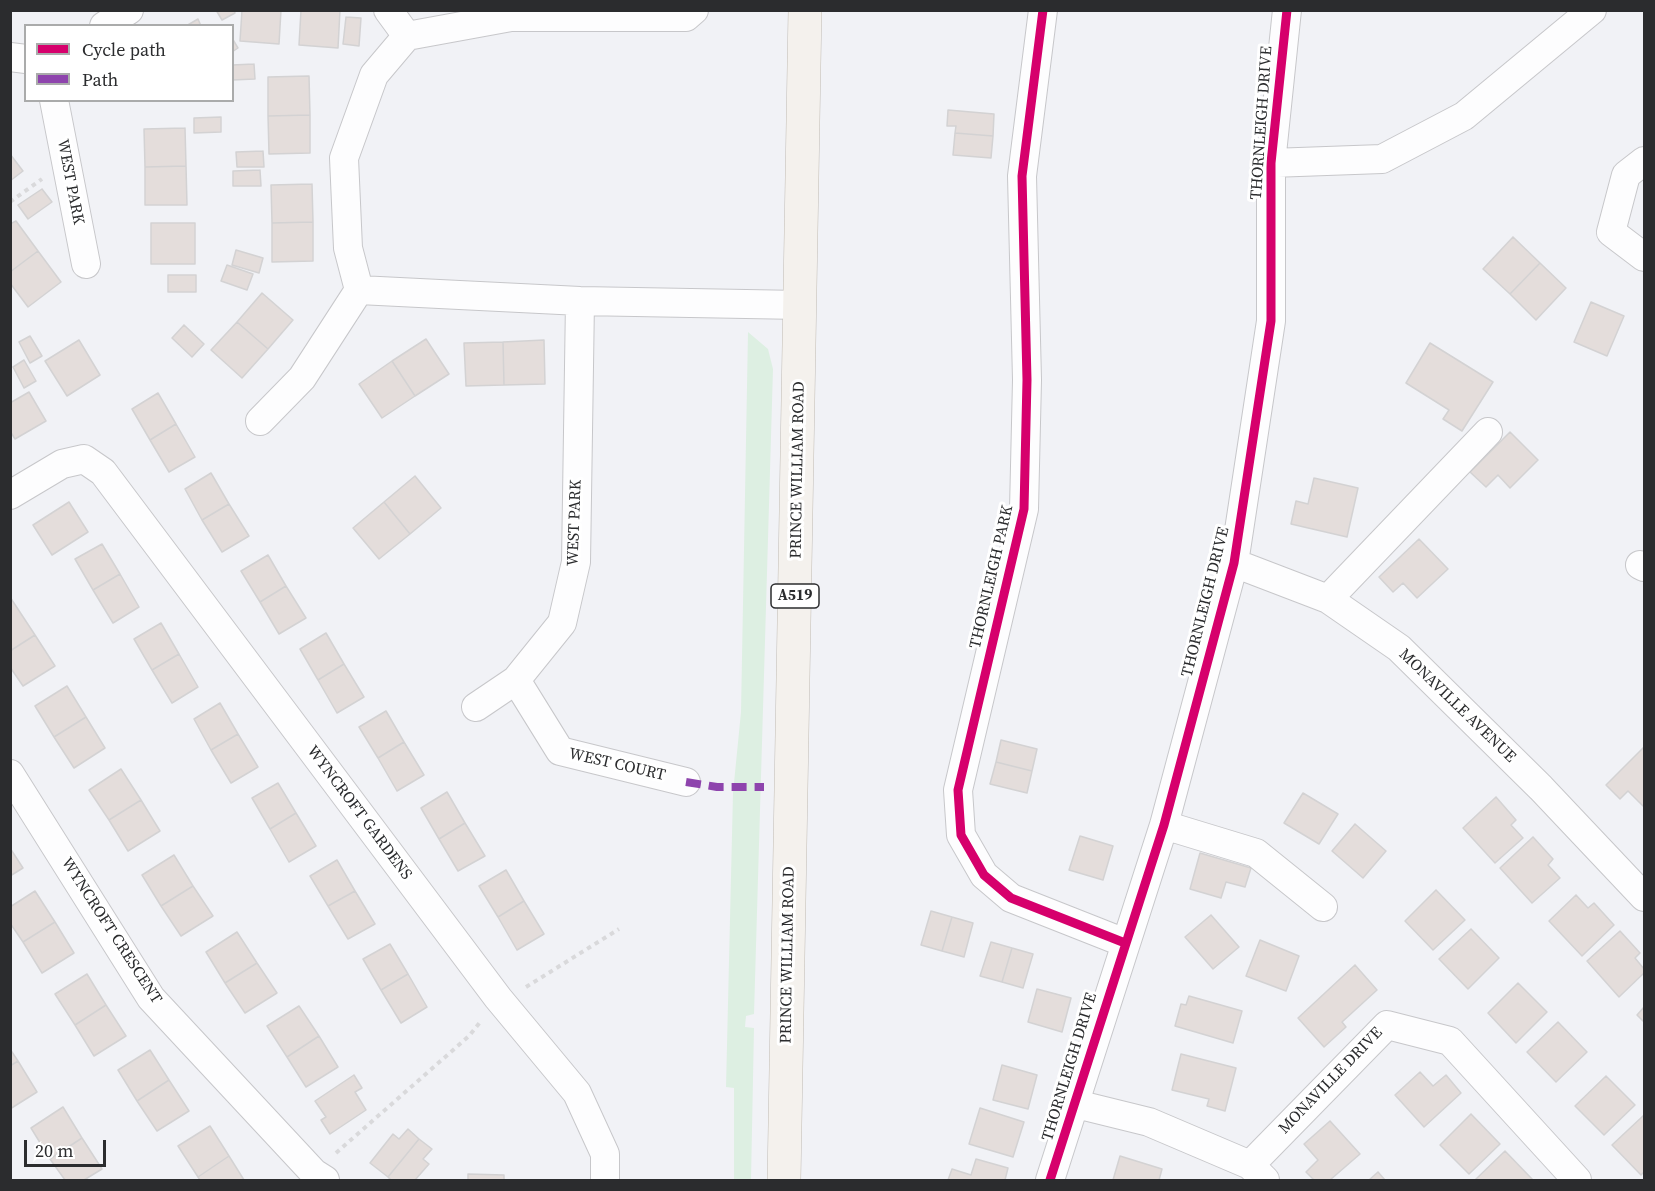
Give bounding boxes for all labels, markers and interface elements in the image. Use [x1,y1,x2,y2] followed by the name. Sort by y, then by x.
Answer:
[24,24,234,102] legend
[82,37,166,62] text: Cycle path
[1247,46,1277,200] street label: THORNLEIGH DRIVE
[82,67,118,92] text: Path
[52,138,88,226] street label: WEST PARK
[787,381,809,559] street label: PRINCE WILLIAM ROAD
[564,479,586,567] street label: WEST PARK
[966,504,1018,650] street label: THORNLEIGH PARK
[1178,525,1234,679] street label: THORNLEIGH DRIVE
[771,584,819,608] road number: A519
[1395,645,1519,767] street label: MONAVILLE AVENUE
[302,742,416,884] street label: WYNCROFT GARDENS
[567,745,667,785] street label: WEST COURT
[57,854,165,1008] street label: WYNCROFT CRESCENT
[777,866,799,1044] street label: PRINCE WILLIAM ROAD
[1038,991,1102,1143] street label: THORNLEIGH DRIVE
[1275,1024,1387,1138] street label: MONAVILLE DRIVE
[27,1128,110,1166] scale bar
[35,1138,73,1163] text: 20 m

